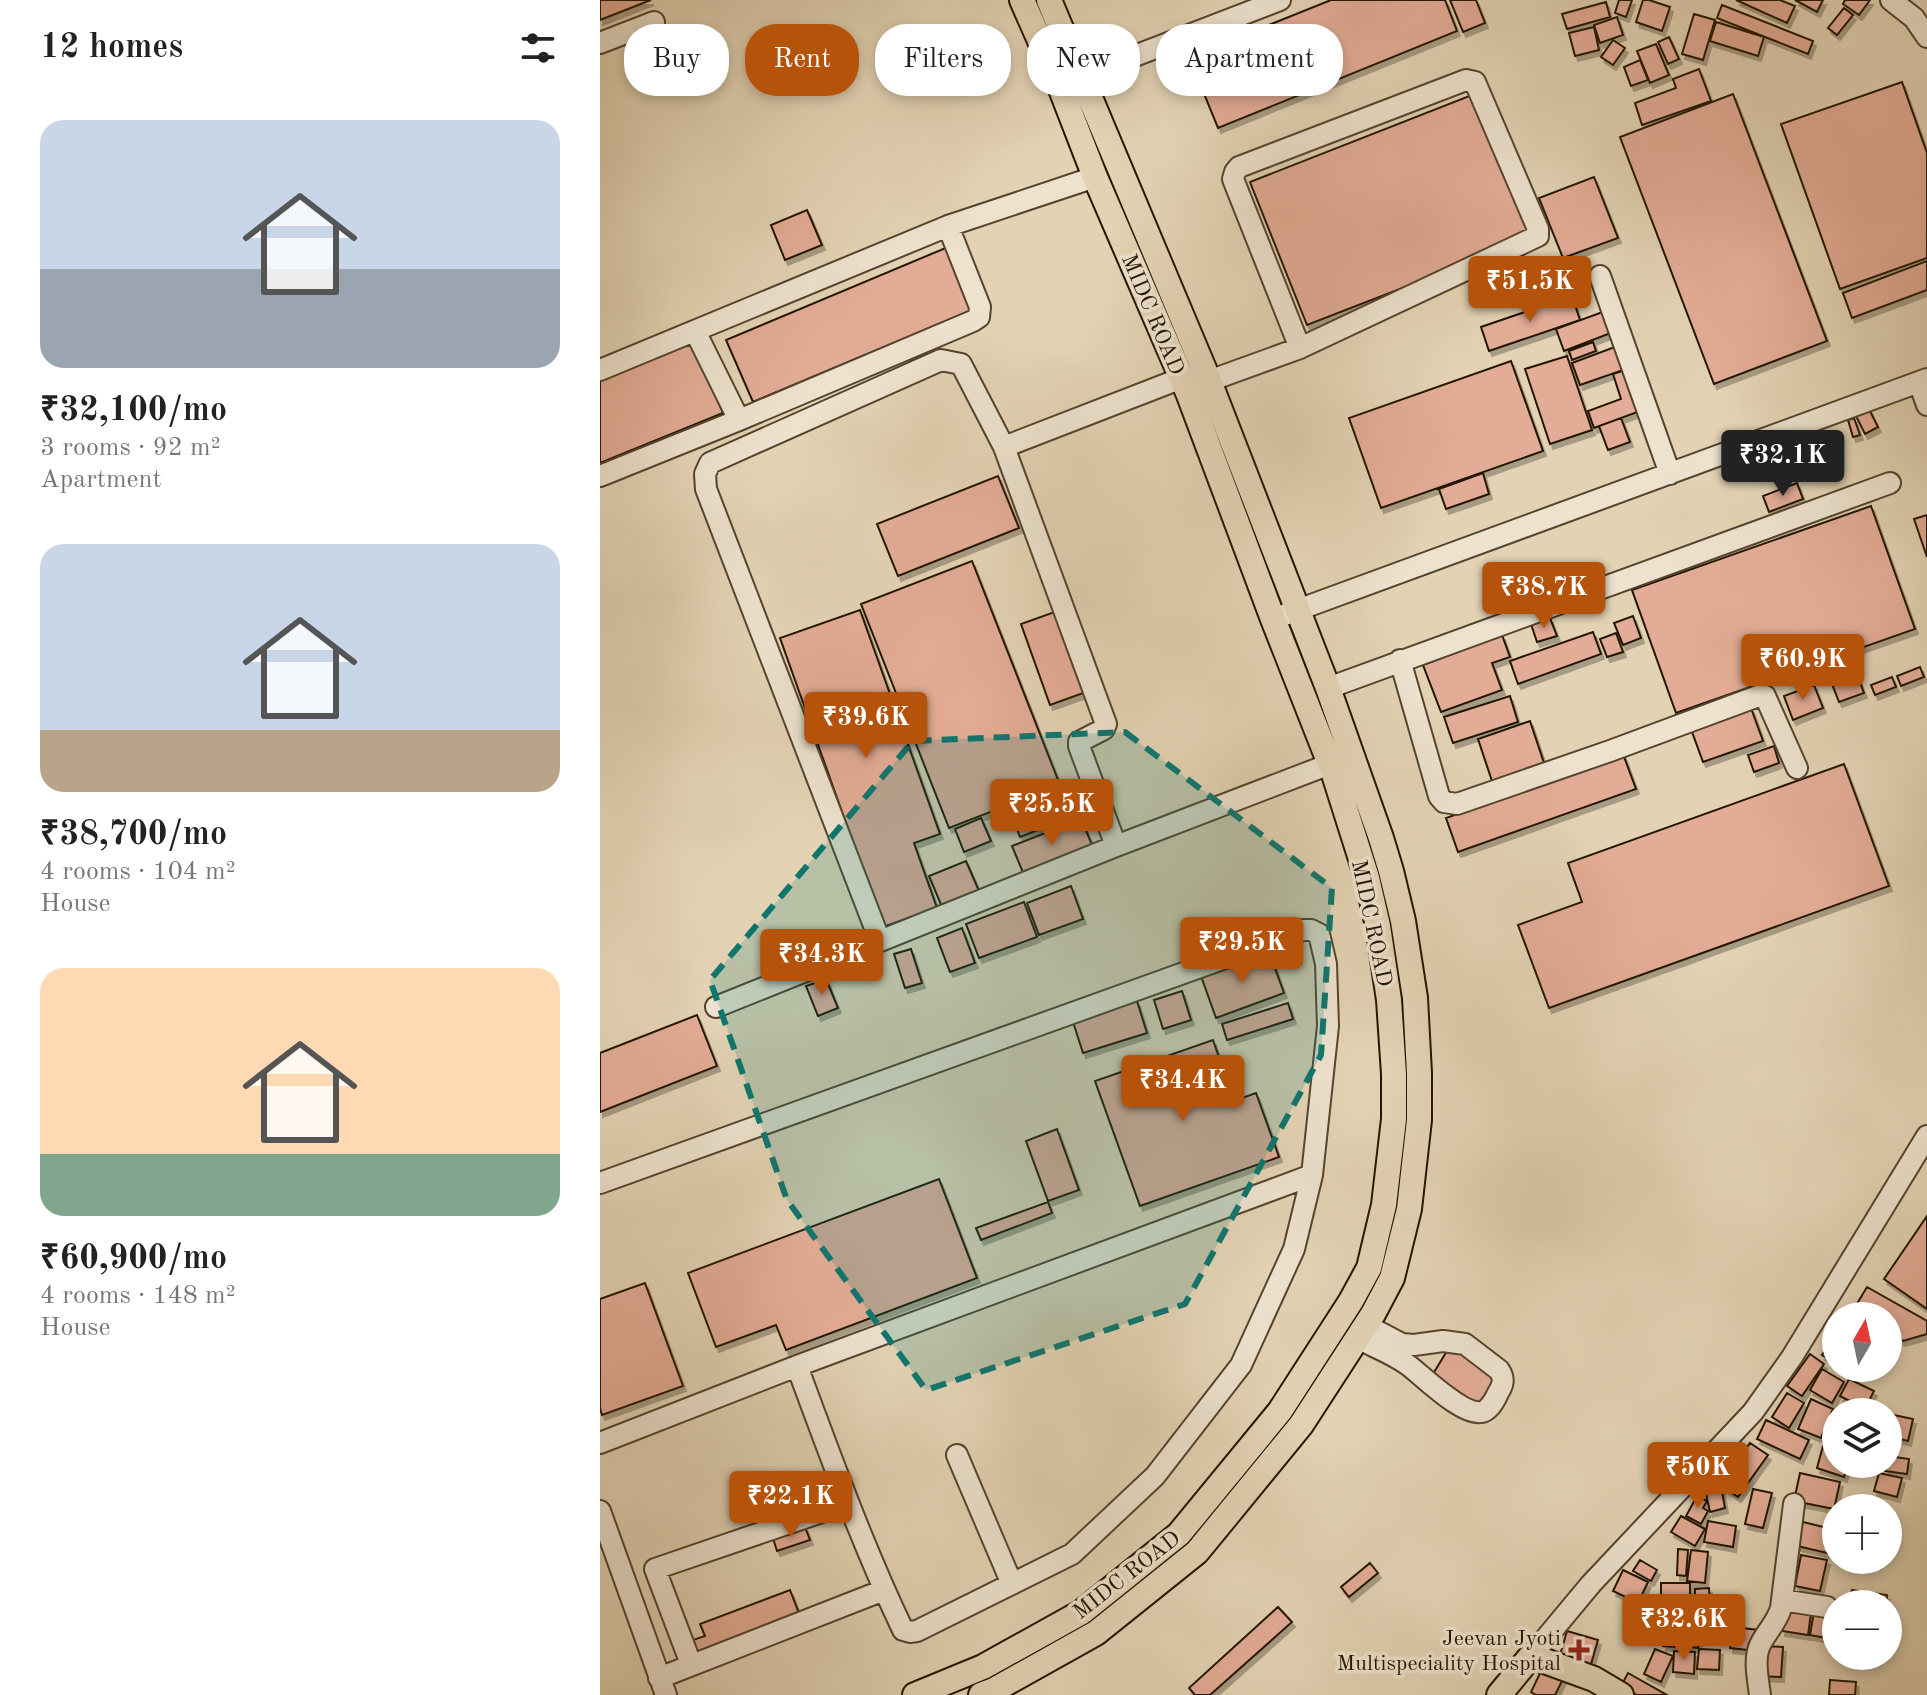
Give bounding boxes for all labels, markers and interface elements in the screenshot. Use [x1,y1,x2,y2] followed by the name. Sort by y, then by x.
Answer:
[624,24,729,96] chip: Buy
[745,24,859,96] chip: Rent
[875,24,1011,96] chip: Filters
[1027,24,1140,96] chip: New
[1156,24,1343,96] chip: Apartment
[516,26,560,70] icon: filters
[40,31,183,65] text: 12 homes
[228,172,372,316] icon: home
[1117,251,1187,378] street label: MIDC ROAD
[1465,256,1595,324] pin: ₹51.5K
[1486,269,1574,295] text: ₹51.5K
[40,394,227,428] text: ₹32,100/mo
[1718,430,1848,498] pin: ₹32.1K
[40,435,221,461] text: 3 rooms · 92 m²
[1739,443,1827,469] text: ₹32.1K
[40,467,162,493] text: Apartment
[1479,562,1609,630] pin: ₹38.7K
[1500,575,1588,601] text: ₹38.7K
[228,596,372,740] icon: home
[1738,634,1868,702] pin: ₹60.9K
[1759,647,1847,673] text: ₹60.9K
[801,692,931,760] pin: ₹39.6K
[822,705,910,731] text: ₹39.6K
[987,779,1117,847] pin: ₹25.5K
[1008,792,1096,818] text: ₹25.5K
[40,818,227,852] text: ₹38,700/mo
[1347,858,1395,989] street label: MIDC ROAD
[40,859,236,885] text: 4 rooms · 104 m²
[40,891,111,917] text: House
[1177,917,1307,985] pin: ₹29.5K
[757,929,887,997] pin: ₹34.3K
[1198,930,1286,956] text: ₹29.5K
[778,942,866,968] text: ₹34.3K
[228,1020,372,1164] icon: home
[1118,1055,1248,1123] pin: ₹34.4K
[1139,1068,1227,1094] text: ₹34.4K
[40,1242,227,1276] text: ₹60,900/mo
[40,1283,236,1309] text: 4 rooms · 148 m²
[1822,1302,1902,1382] north arrow
[1822,1302,1902,1670] map controls
[40,1315,111,1341] text: House
[1822,1398,1902,1478] button: layers
[1651,1442,1745,1510] pin: ₹50K
[1665,1455,1731,1481] text: ₹50K
[726,1471,856,1539] pin: ₹22.1K
[747,1484,835,1510] text: ₹22.1K
[1822,1494,1902,1574] button: +
[1070,1527,1185,1624] street label: MIDC ROAD
[1822,1590,1902,1670] button: −
[1619,1594,1749,1662] pin: ₹32.6K
[1640,1607,1728,1633] text: ₹32.6K
[1337,1628,1561,1675] place label: Jeevan Jyoti Multispeciality Hospital
[1568,1639,1590,1661] marker: Jeevan Jyoti Multispeciality Hospital

